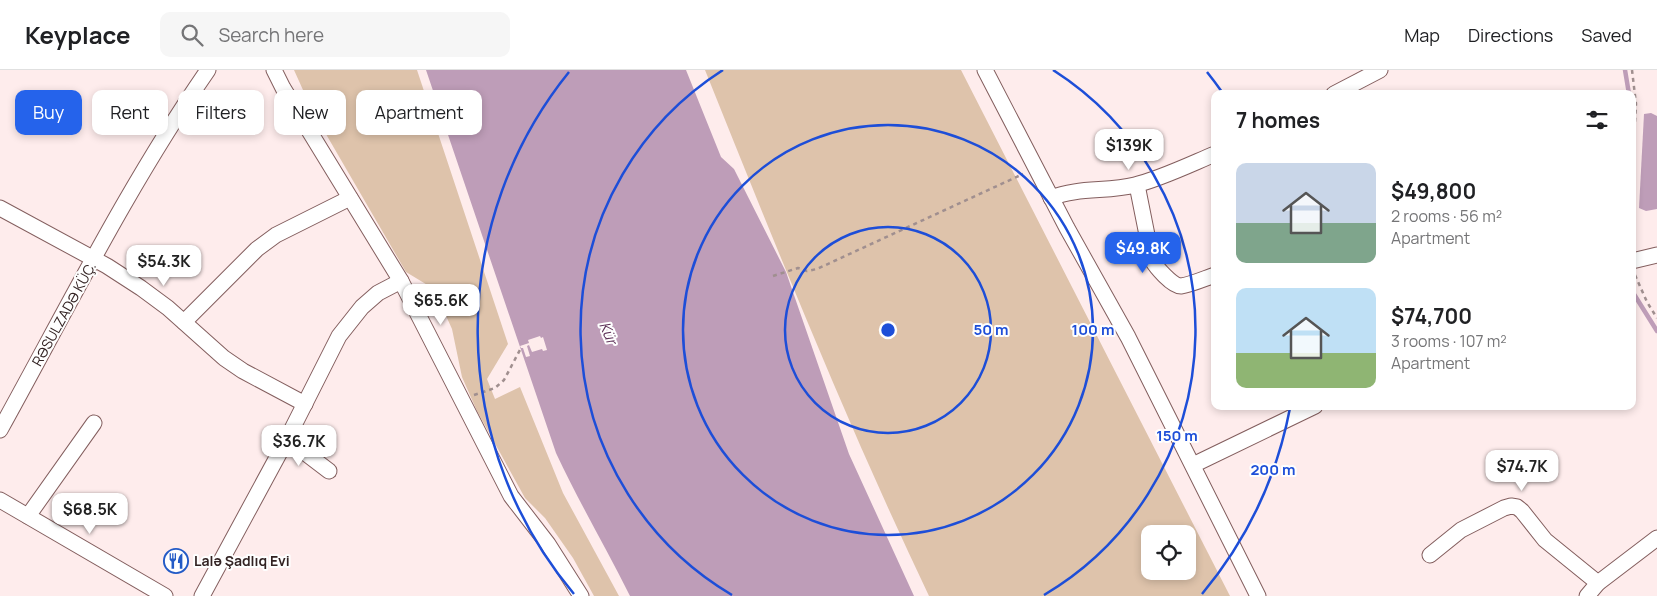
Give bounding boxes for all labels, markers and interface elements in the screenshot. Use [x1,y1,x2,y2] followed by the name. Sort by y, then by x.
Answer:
[160,12,510,57] search box
[25,18,130,51] text: Keyplace
[178,21,206,49] icon: search
[218,22,324,48] text: Search here
[1404,23,1440,47] text: Map
[1468,23,1553,47] text: Directions
[1581,23,1632,47] text: Saved
[15,90,82,135] chip: Buy
[92,90,168,135] chip: Rent
[178,90,264,135] chip: Filters
[274,90,346,135] chip: New
[356,90,482,135] chip: Apartment
[1236,106,1320,134] text: 7 homes
[1583,106,1611,134] icon: filters
[1094,128,1164,171] pin: $139K
[1106,134,1152,156] text: $139K
[1391,177,1476,205] text: $49,800
[1276,183,1336,243] icon: home
[1391,205,1502,227] text: 2 rooms · 56 m²
[1391,227,1470,249] text: Apartment
[1102,232,1184,274] pin: $49.8K
[1116,237,1170,259] text: $49.8K
[123,244,205,287] pin: $54.3K
[137,250,191,272] text: $54.3K
[27,258,100,369] street label: RƏSULZADƏ KÜÇ.
[400,284,482,326] pin: $65.6K
[414,289,468,311] text: $65.6K
[1391,302,1472,330] text: $74,700
[1276,308,1336,368] icon: home
[594,318,624,350] water label: Kür
[973,319,1009,340] text: 50 m
[1072,319,1114,340] text: 100 m
[879,321,897,339] centre of rings
[1391,330,1507,352] text: 3 rooms · 107 m²
[1391,352,1470,374] text: Apartment
[258,424,340,467] pin: $36.7K
[1156,425,1198,446] text: 150 m
[272,430,326,452] text: $36.7K
[1481,450,1563,492] pin: $74.7K
[1496,455,1548,477] text: $74.7K
[1250,459,1296,480] text: 200 m
[49,492,131,535] pin: $68.5K
[63,498,117,520] text: $68.5K
[1141,525,1196,580] map controls
[1141,525,1196,580] button: locate
[163,548,189,574] restaurant icon: Lalə Şadlıq Evi
[194,551,290,570] place label: Lalə Şadlıq Evi

